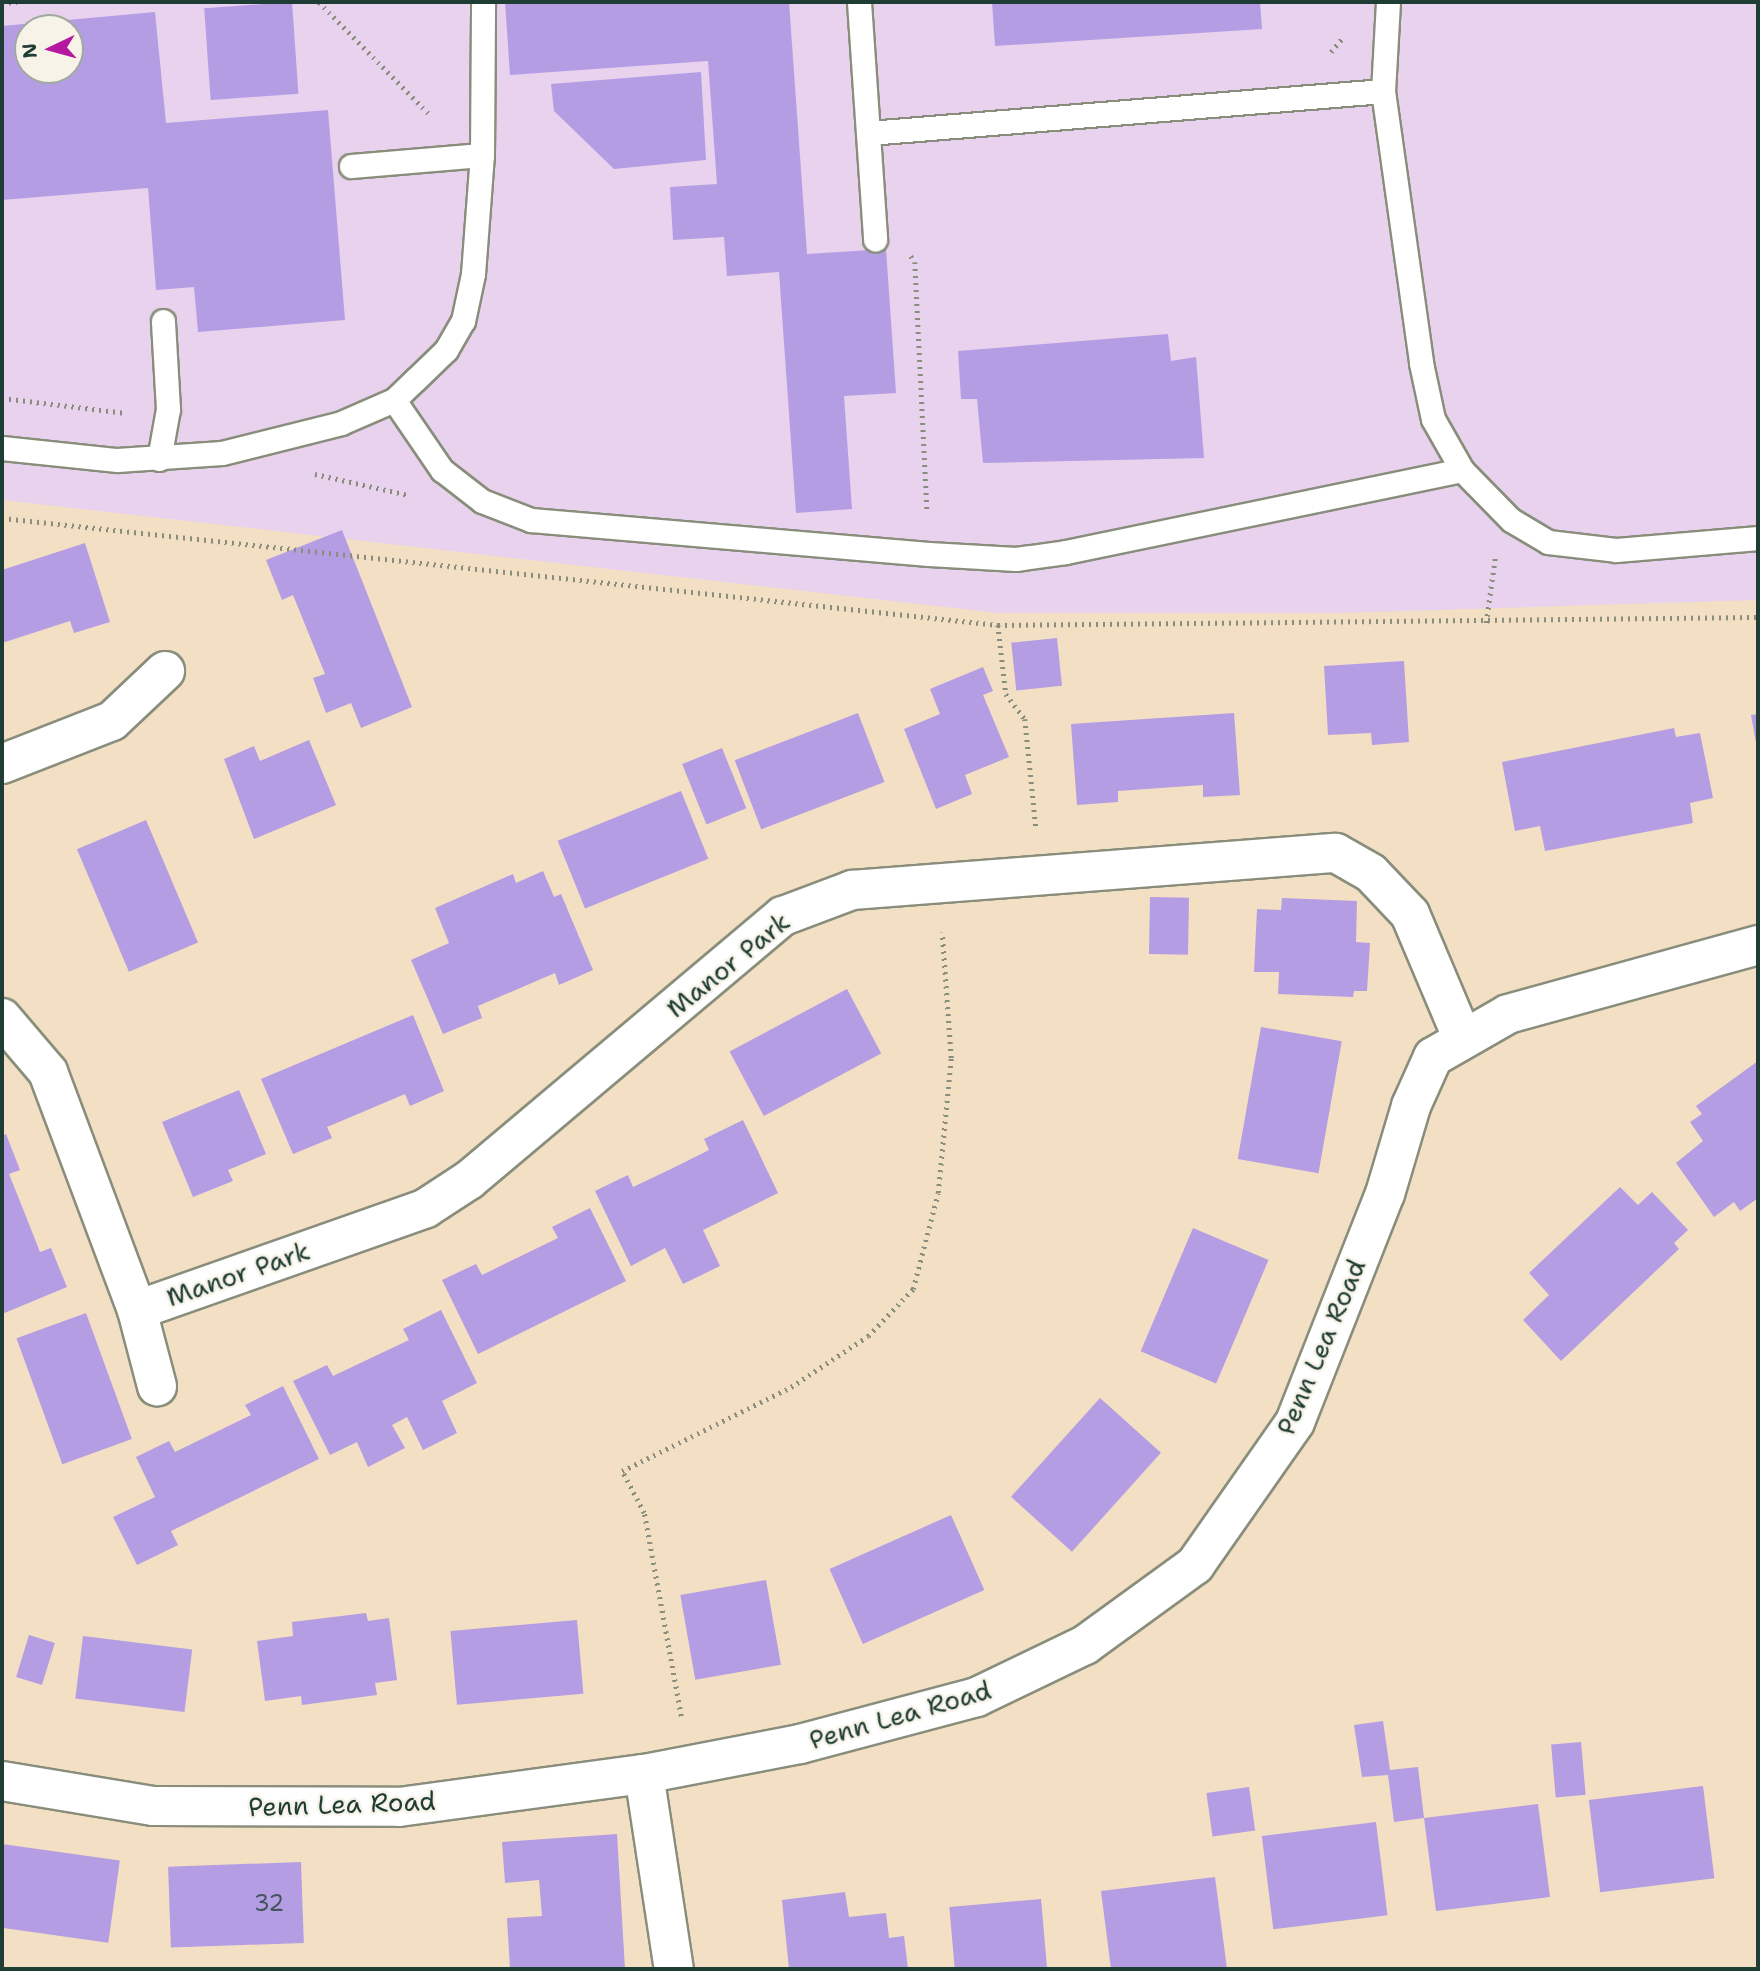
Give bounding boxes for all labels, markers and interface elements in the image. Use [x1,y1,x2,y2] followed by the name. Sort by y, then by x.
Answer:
[14,14,84,84] north arrow
[16,42,43,59] text: N
[660,906,796,1024] street label: Manor Park
[162,1235,314,1313] street label: Manor Park
[1270,1255,1372,1439] street label: Penn Lea Road
[806,1674,994,1756] street label: Penn Lea Road
[248,1785,436,1823] street label: Penn Lea Road
[254,1889,284,1917] house number: 32

